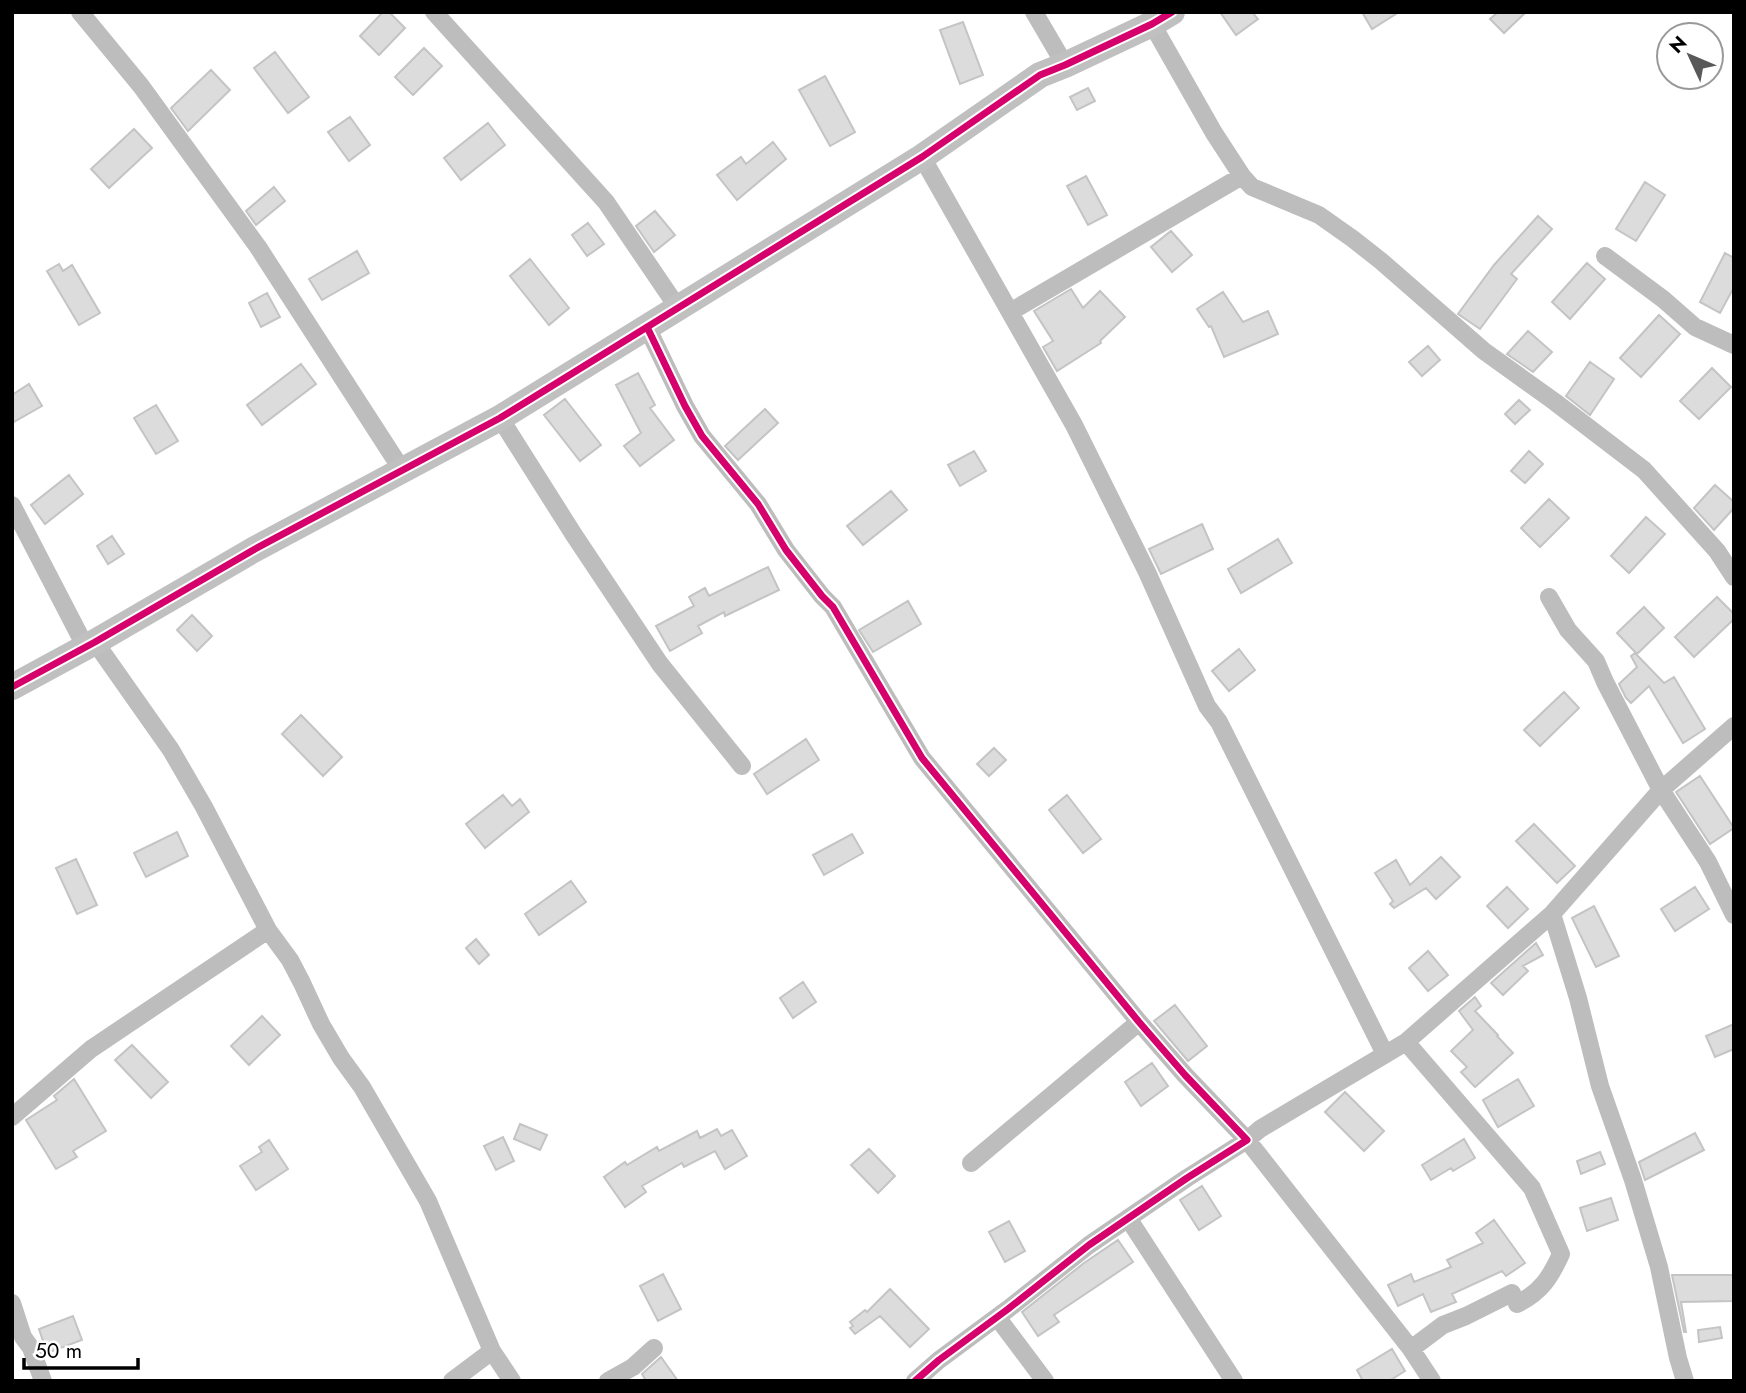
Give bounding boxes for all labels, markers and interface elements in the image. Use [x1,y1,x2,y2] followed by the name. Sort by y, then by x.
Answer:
[1655,21,1725,91] north arrow
[1663,30,1693,59] text: N
[24,1326,138,1370] scale bar
[35,1336,82,1366] text: 50 m

